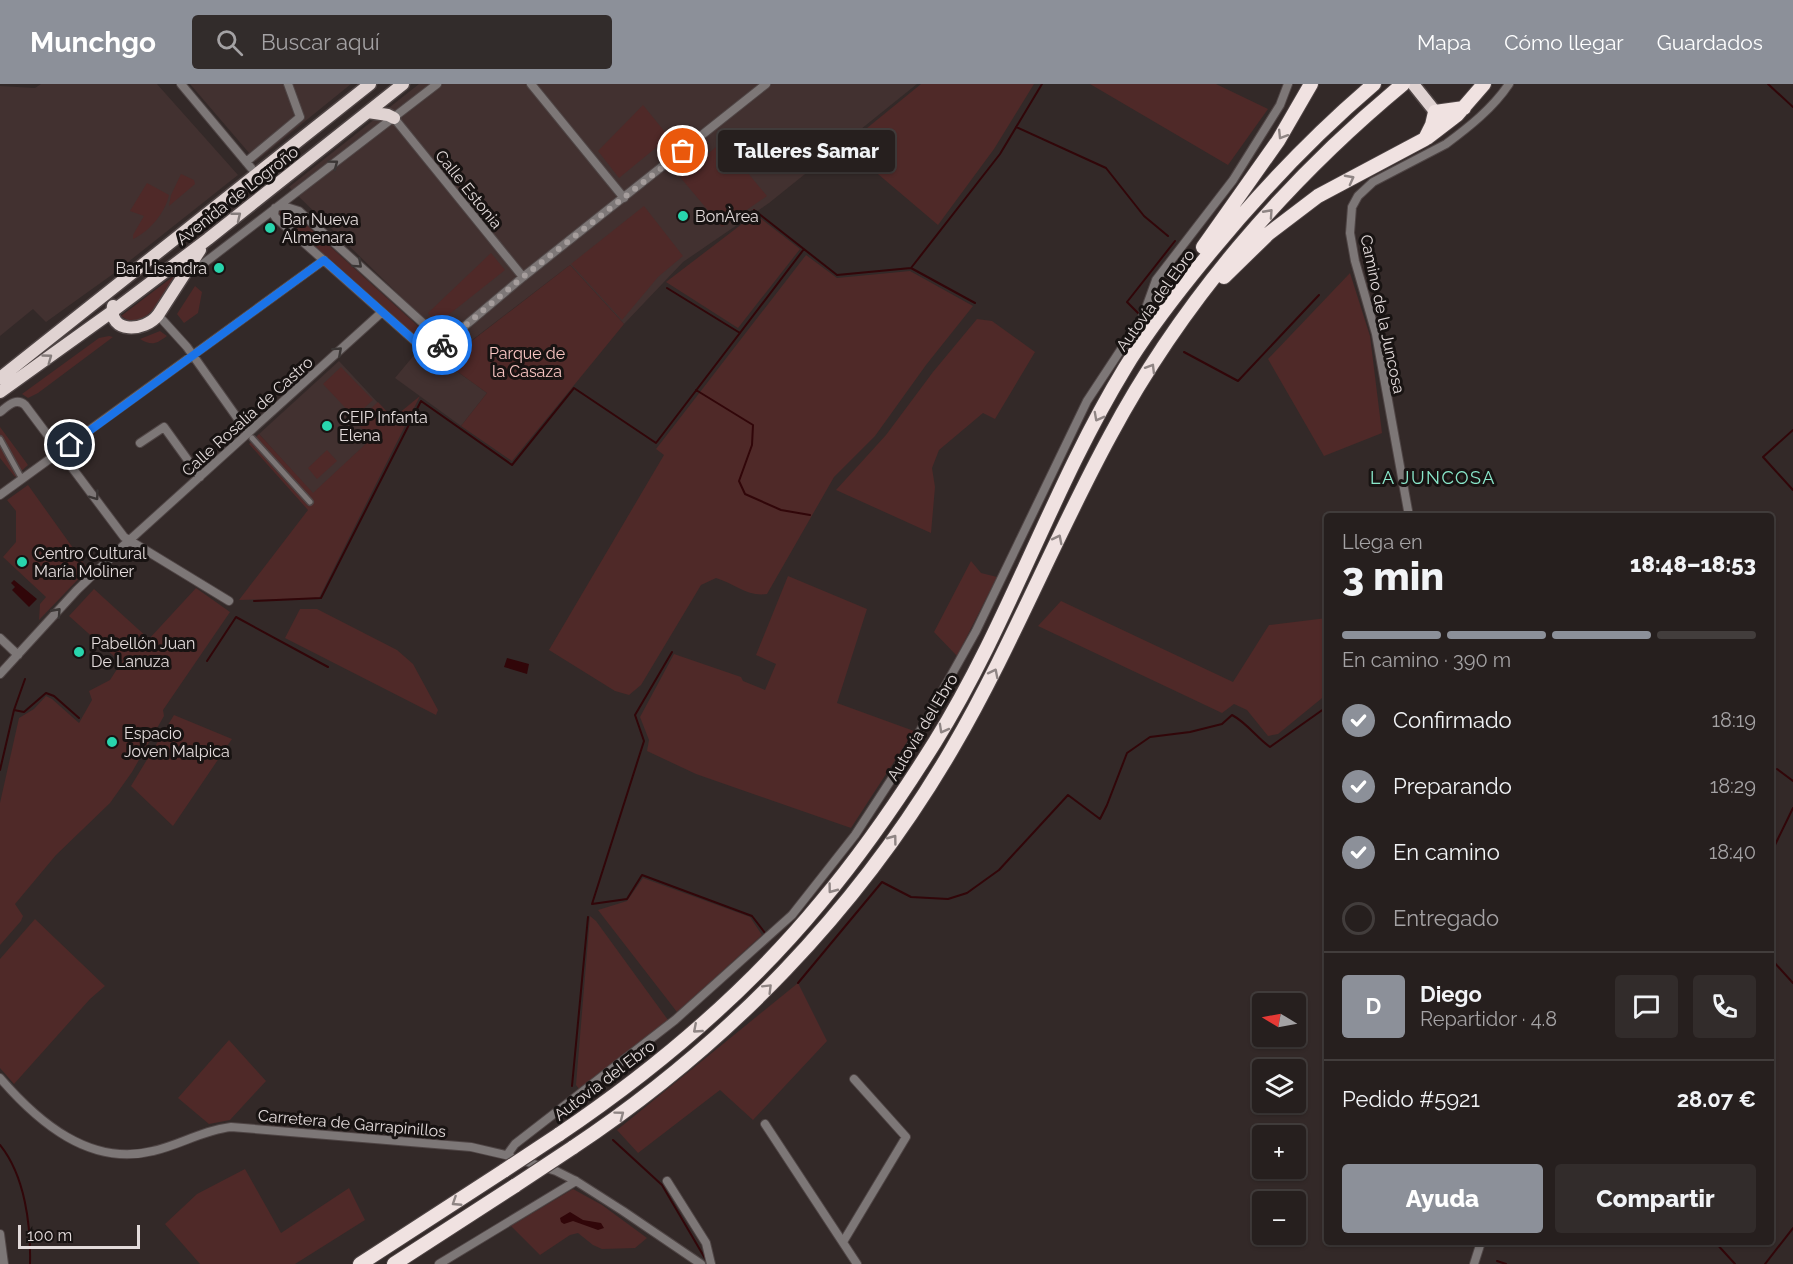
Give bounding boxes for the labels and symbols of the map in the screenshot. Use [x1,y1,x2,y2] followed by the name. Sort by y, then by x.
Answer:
[657,125,708,176] pin
[1278,128,1289,139] one-way arrow
[719,130,896,172] callout: Talleres Samar
[173,142,302,249] street label: Avenida de Logroño
[431,146,506,232] street label: Calle Estonia
[327,160,338,171] one-way arrow
[1344,175,1355,186] one-way arrow
[695,206,759,226] place label: BonÀrea
[676,209,690,223] marker: BonÀrea
[1262,209,1273,220] one-way arrow
[282,210,359,247] place label: Bar Nueva Almenara
[231,212,242,223] one-way arrow
[263,221,277,235] marker: Bar Nueva Almenara
[1356,233,1409,395] street label: Camino de la Juncosa
[1112,246,1199,355] street label: Autovía del Ebro
[351,257,362,268] one-way arrow
[115,259,207,278] place label: Bar Lisandra
[212,261,226,275] marker: Bar Lisandra
[412,315,472,375] courier
[489,344,565,381] park label: Parque de la Casaza
[331,347,342,358] one-way arrow
[178,353,317,480] street label: Calle Rosalía de Castro
[41,354,52,365] one-way arrow
[1143,364,1155,374] one-way arrow
[339,408,428,445] place label: CEIP Infanta Elena
[1094,411,1105,421] one-way arrow
[44,419,95,470] pin
[320,419,334,433] marker: CEIP Infanta Elena
[1370,467,1496,488] district label: LA JUNCOSA
[87,490,98,501] one-way arrow
[1050,534,1062,545] one-way arrow
[34,544,147,581] place label: Centro Cultural María Moliner
[15,555,29,569] marker: Centro Cultural María Moliner
[50,608,61,619] one-way arrow
[91,634,195,671] place label: Pabellón Juan De Lanuza
[72,645,86,659] marker: Pabellón Juan De Lanuza
[987,668,998,679] one-way arrow
[883,670,962,784] street label: Autovía del Ebro
[938,723,950,733] one-way arrow
[124,724,230,761] place label: Espacio Joven Malpica
[105,735,119,749] marker: Espacio Joven Malpica
[886,835,897,846] one-way arrow
[828,882,839,893] one-way arrow
[760,985,771,996] one-way arrow
[1252,993,1306,1047] north arrow
[693,1022,704,1033] one-way arrow
[550,1036,658,1124] street label: Autovía del Ebro
[257,1106,447,1141] street label: Carretera de Garrapinillos
[613,1111,624,1122] one-way arrow
[452,1194,462,1206] one-way arrow
[18,1222,140,1250] scale bar

